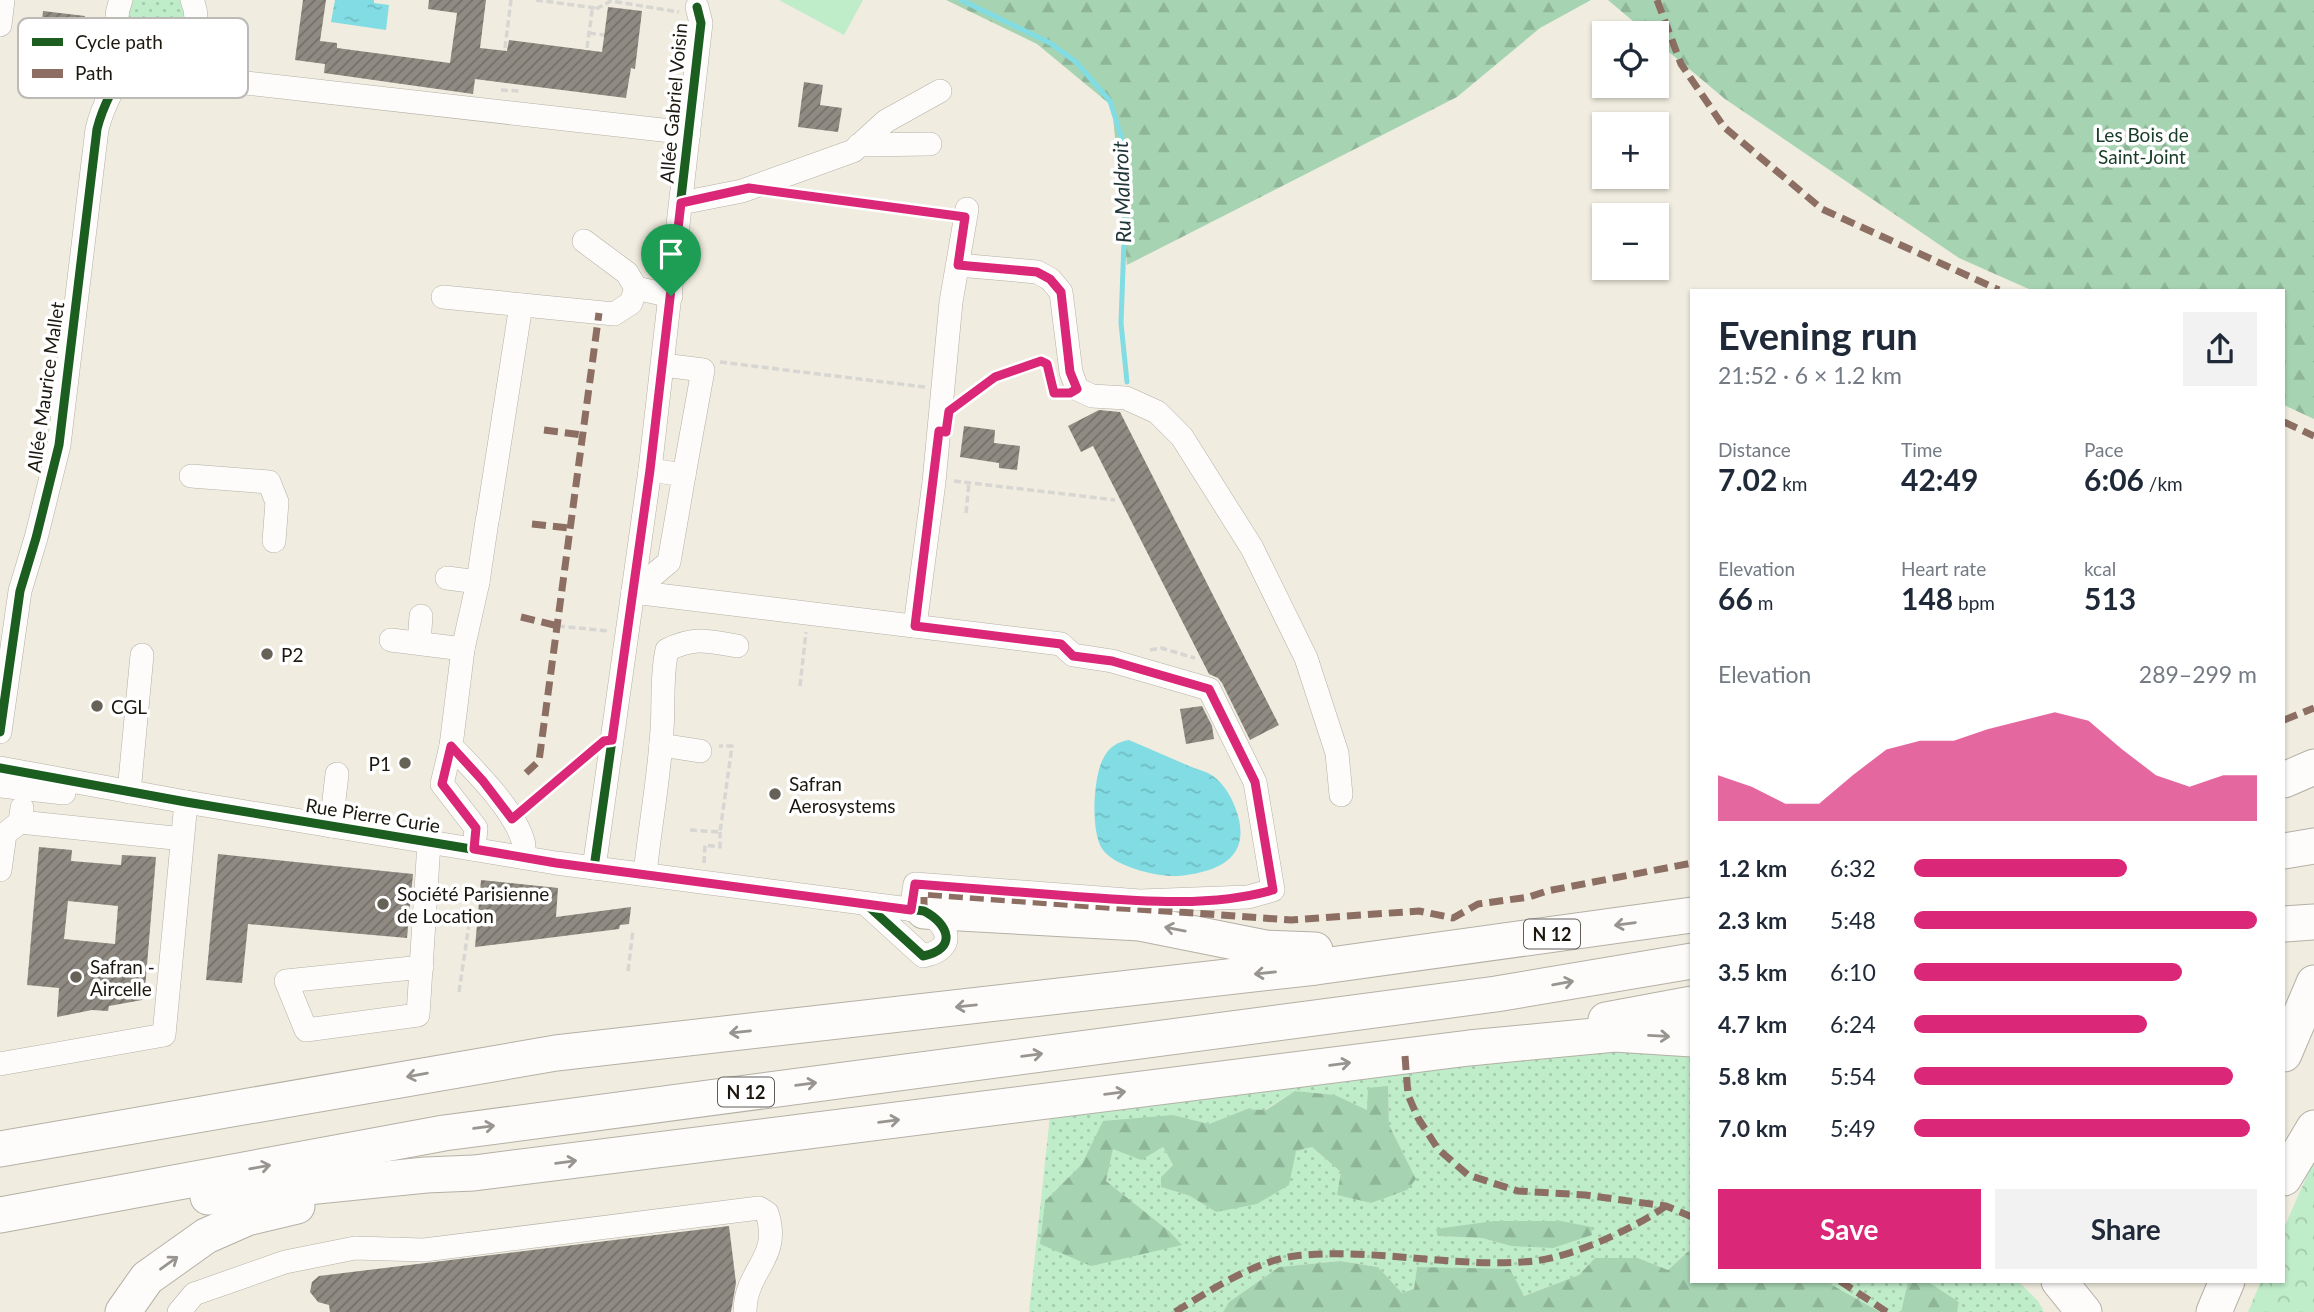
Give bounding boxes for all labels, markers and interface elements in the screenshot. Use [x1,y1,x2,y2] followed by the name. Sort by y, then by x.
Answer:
[18,18,248,98] legend
[1592,21,1669,280] map controls
[1592,21,1669,98] button: locate
[655,22,691,184] street label: Allée Gabriel Voisin
[75,30,163,53] text: Cycle path
[75,61,113,84] text: Path
[1592,112,1669,189] button: +
[2095,123,2189,168] park label: Les Bois de Saint-Joint
[1107,140,1135,244] water label: Ru Maldroit
[1592,203,1669,280] button: −
[641,224,701,296] pin
[652,235,690,273] icon: arrive
[22,300,68,474] street label: Allée Maurice Mallet
[1718,312,1918,358] text: Evening run
[2183,312,2257,386] button: share
[1718,361,1902,389] text: 21:52 · 6 × 1.2 km
[1718,438,1791,461] text: Distance
[1901,438,1942,461] text: Time
[2084,438,2123,461] text: Pace
[1718,461,1777,497] text: 7.02
[1901,461,1978,497] text: 42:49
[2084,461,2144,497] text: 6:06
[1777,472,1807,495] text: km
[2144,472,2183,495] text: /km
[1718,557,1795,580] text: Elevation
[1901,557,1986,580] text: Heart rate
[2084,557,2116,580] text: kcal
[1718,580,1753,616] text: 66
[1901,580,1953,616] text: 148
[2084,580,2136,616] text: 513
[1753,591,1773,614] text: m
[1953,591,1995,614] text: bpm
[281,643,303,666] place label: P2
[259,646,275,662] marker: P2
[1718,660,1811,688] text: Elevation
[2139,660,2257,688] text: 289–299 m
[111,695,147,718] place label: CGL
[89,698,105,714] marker: CGL
[369,752,391,775] place label: P1
[397,755,413,771] marker: P1
[789,772,896,817] place label: Safran Aerosystems
[767,786,783,802] marker: Safran Aerosystems
[304,793,442,837] street label: Rue Pierre Curie
[1718,854,1787,882] text: 1.2 km
[1830,854,1876,882] text: 6:32
[397,882,549,927] place label: Société Parisienne de Location
[375,896,391,912] marker: Société Parisienne de Location
[1718,906,1787,934] text: 2.3 km
[1830,906,1876,934] text: 5:48
[1614,918,1637,931] one-way arrow
[1524,919,1580,948] road number: N 12
[1164,922,1187,935] one-way arrow
[90,955,155,1000] place label: Safran - Aircelle
[1718,958,1787,986] text: 3.5 km
[1830,958,1876,986] text: 6:10
[1254,966,1277,979] one-way arrow
[68,969,84,985] marker: Safran - Aircelle
[1552,976,1574,989] one-way arrow
[955,1000,978,1013] one-way arrow
[1718,1010,1787,1038] text: 4.7 km
[1830,1010,1876,1038] text: 6:24
[729,1026,752,1039] one-way arrow
[1647,1030,1670,1043] one-way arrow
[1020,1048,1043,1061] one-way arrow
[1329,1058,1351,1071] one-way arrow
[1718,1062,1787,1090] text: 5.8 km
[1830,1062,1876,1090] text: 5:54
[406,1069,429,1083] one-way arrow
[718,1078,774,1106] road number: N 12
[795,1078,817,1091] one-way arrow
[1103,1086,1126,1099] one-way arrow
[1718,1114,1787,1142] text: 7.0 km
[1830,1114,1876,1142] text: 5:49
[877,1115,900,1128] one-way arrow
[472,1121,495,1134] one-way arrow
[554,1155,577,1168] one-way arrow
[248,1160,271,1173] one-way arrow
[1718,1189,1981,1269] button: Save
[1995,1189,2257,1269] button: Share
[159,1255,178,1270] one-way arrow

